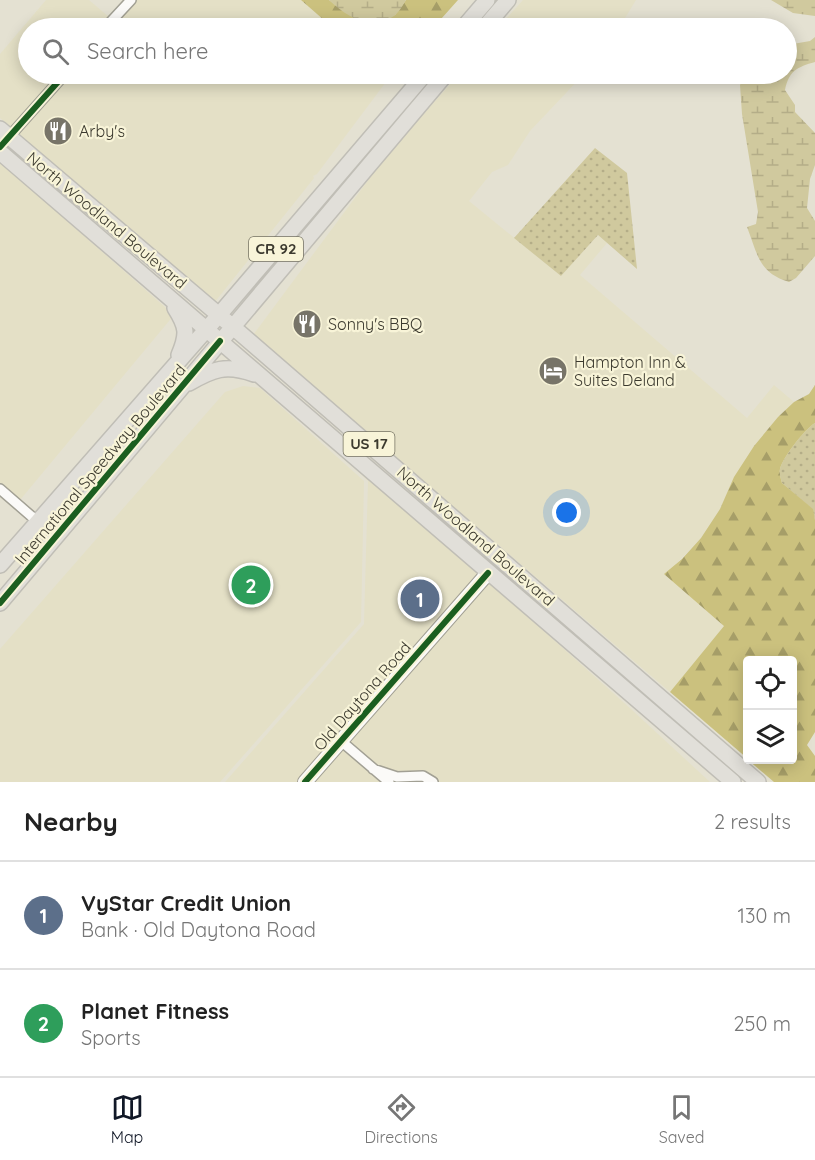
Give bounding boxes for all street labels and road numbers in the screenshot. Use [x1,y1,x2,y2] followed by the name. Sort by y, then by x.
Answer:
[23,147,191,293] street label: North Woodland Boulevard
[249,237,303,261] road number: CR 92
[10,360,190,568] street label: International Speedway Boulevard
[344,432,394,456] road number: US 17
[393,462,559,610] street label: North Woodland Boulevard
[309,637,415,755] street label: Old Daytona Road

